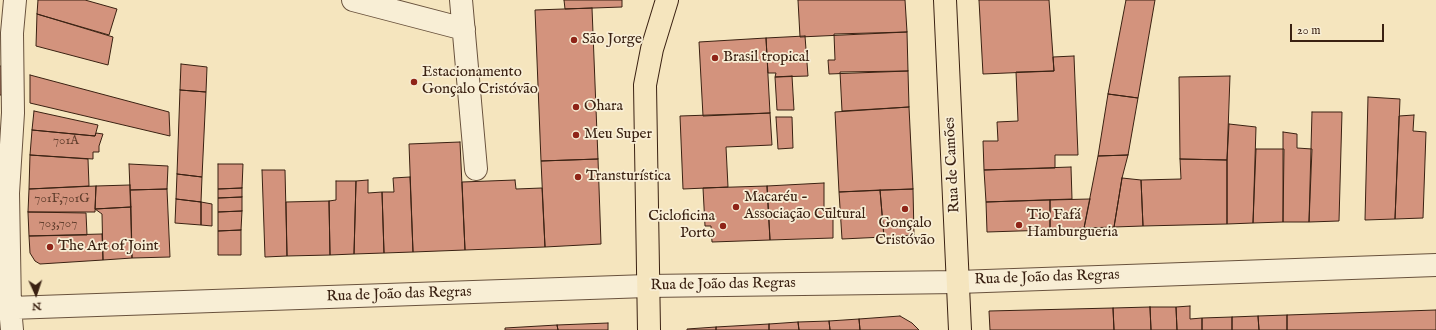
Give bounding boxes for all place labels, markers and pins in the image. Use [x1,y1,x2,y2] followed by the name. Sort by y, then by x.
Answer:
[582,31,642,49] place label: São Jorge
[569,35,579,45] marker: São Jorge
[723,49,809,67] place label: Brasil tropical
[710,53,720,63] marker: Brasil tropical
[422,64,538,99] place label: Estacionamento Gonçalo Cristóvão
[409,77,419,87] marker: Estacionamento Gonçalo Cristóvão
[584,98,623,116] place label: Ohara
[571,102,581,112] marker: Ohara
[584,126,652,144] place label: Meu Super
[571,130,581,140] marker: Meu Super
[586,168,671,186] place label: Transturística
[573,172,583,182] marker: Transturística
[744,189,866,224] place label: Macaréu - Associação Cultural
[731,202,741,212] marker: Macaréu - Associação Cultural
[900,204,910,214] marker: Gonçalo Cristóvão
[1027,207,1118,242] place label: Tio Fafá Hamburgueria
[648,208,715,243] place label: Cicloficina Porto
[875,215,935,250] place label: Gonçalo Cristóvão
[1014,220,1024,230] marker: Tio Fafá Hamburgueria
[718,221,728,231] marker: Cicloficina Porto
[58,238,159,256] place label: The Art of Joint
[45,242,55,252] marker: The Art of Joint

